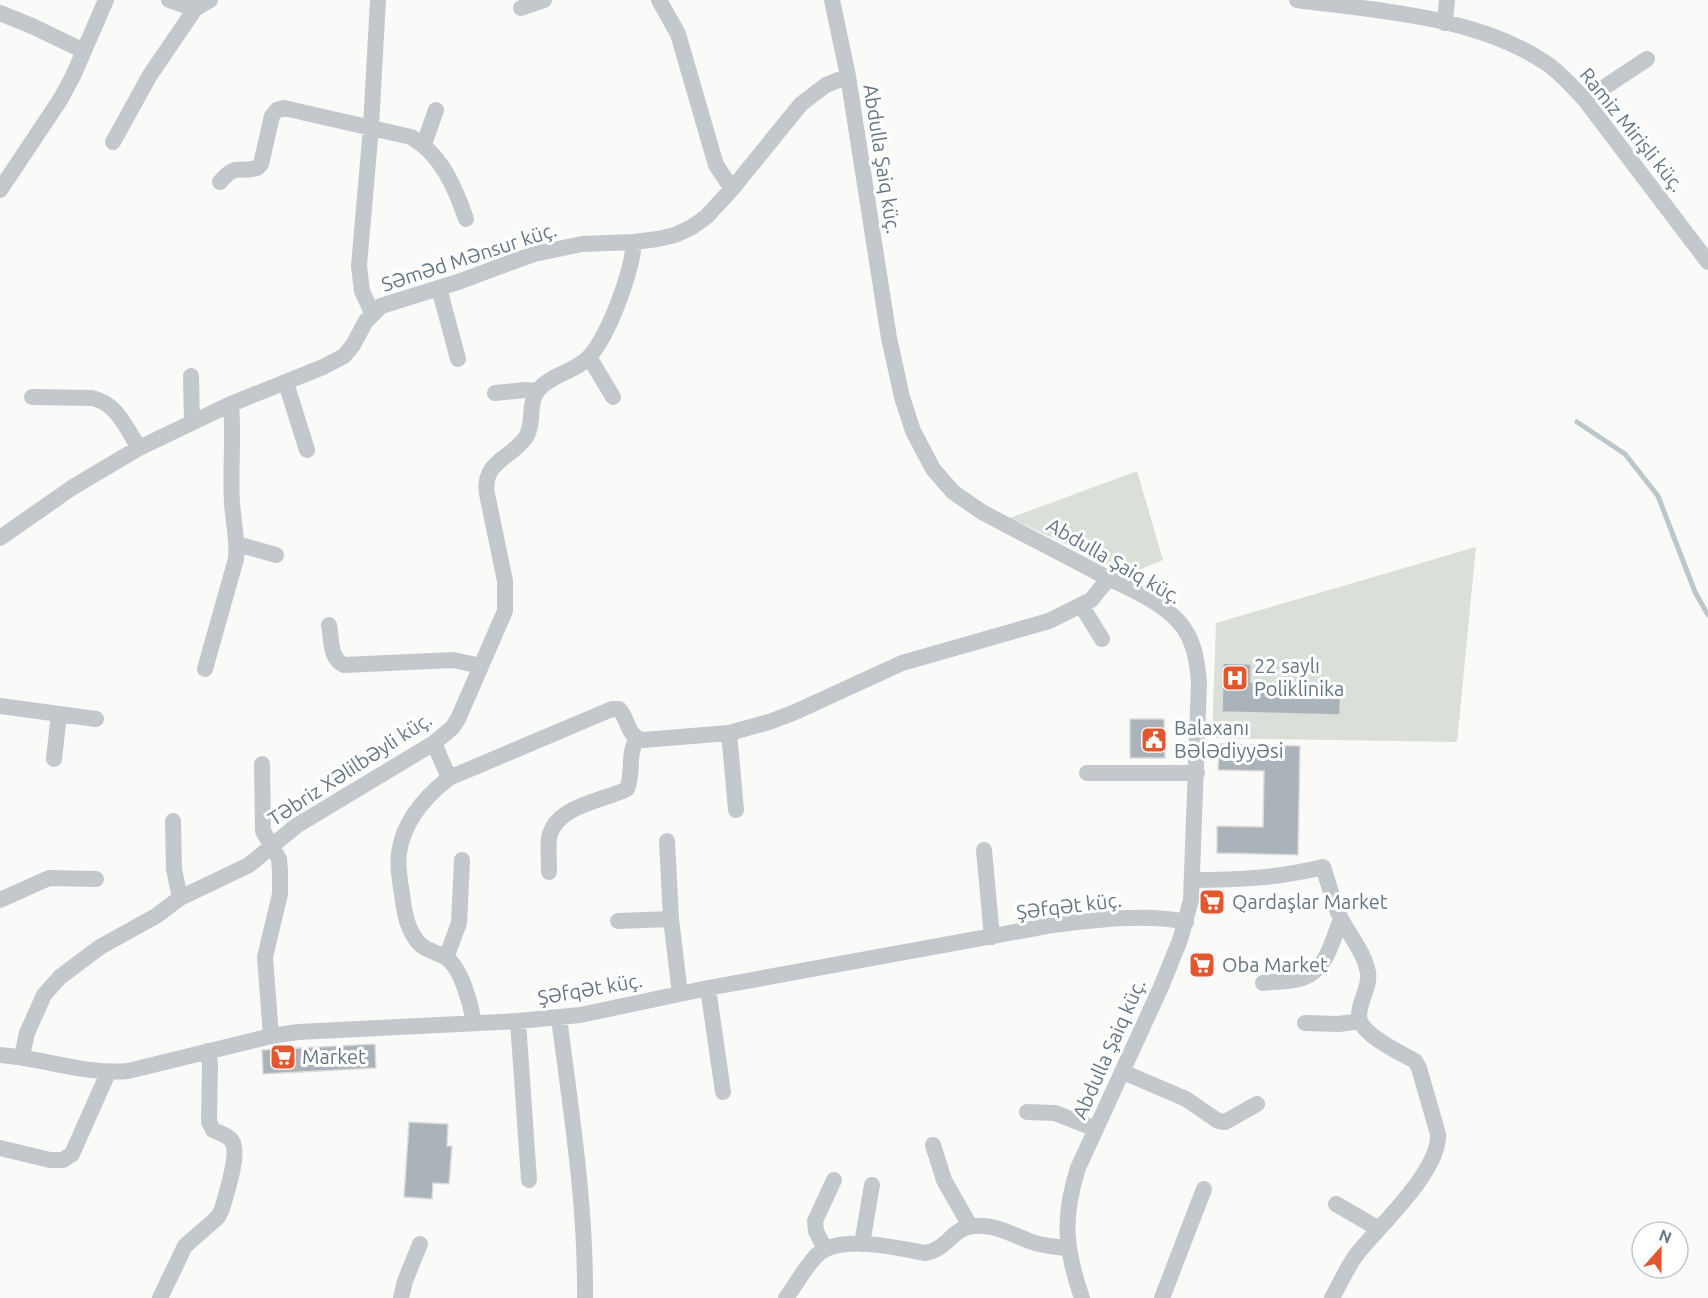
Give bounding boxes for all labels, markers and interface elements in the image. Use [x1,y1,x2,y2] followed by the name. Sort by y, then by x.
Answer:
[1575,63,1689,196] street label: Ramiz Mirişli küç.
[859,83,906,235] street label: Abdulla Şaiq küç.
[378,217,559,296] street label: Səməd Mənsur küç.
[1043,513,1185,608] street label: Abdulla Şaiq küç.
[1254,654,1344,700] place label: 22 saylı Poliklinika
[1220,663,1250,693] hospital icon: 22 saylı Poliklinika
[264,707,436,830] street label: Təbriz Xəlilbəyli küç.
[1174,716,1284,762] place label: Balaxanı Bələdiyyəsi
[1139,725,1169,755] public building icon: Balaxanı Bələdiyyəsi
[1197,887,1227,917] supermarket icon: Qardaşlar Market
[1015,888,1123,923] street label: Şəfqət küç.
[1232,890,1388,913] place label: Qardaşlar Market
[1187,950,1217,980] supermarket icon: Oba Market
[1222,953,1328,976] place label: Oba Market
[536,968,644,1009] street label: Şəfqət küç.
[1067,975,1150,1122] street label: Abdulla Şaiq küç.
[268,1042,298,1072] supermarket icon: Market
[302,1045,366,1068] place label: Market
[1630,1220,1690,1280] north arrow
[1657,1225,1674,1247] text: N

